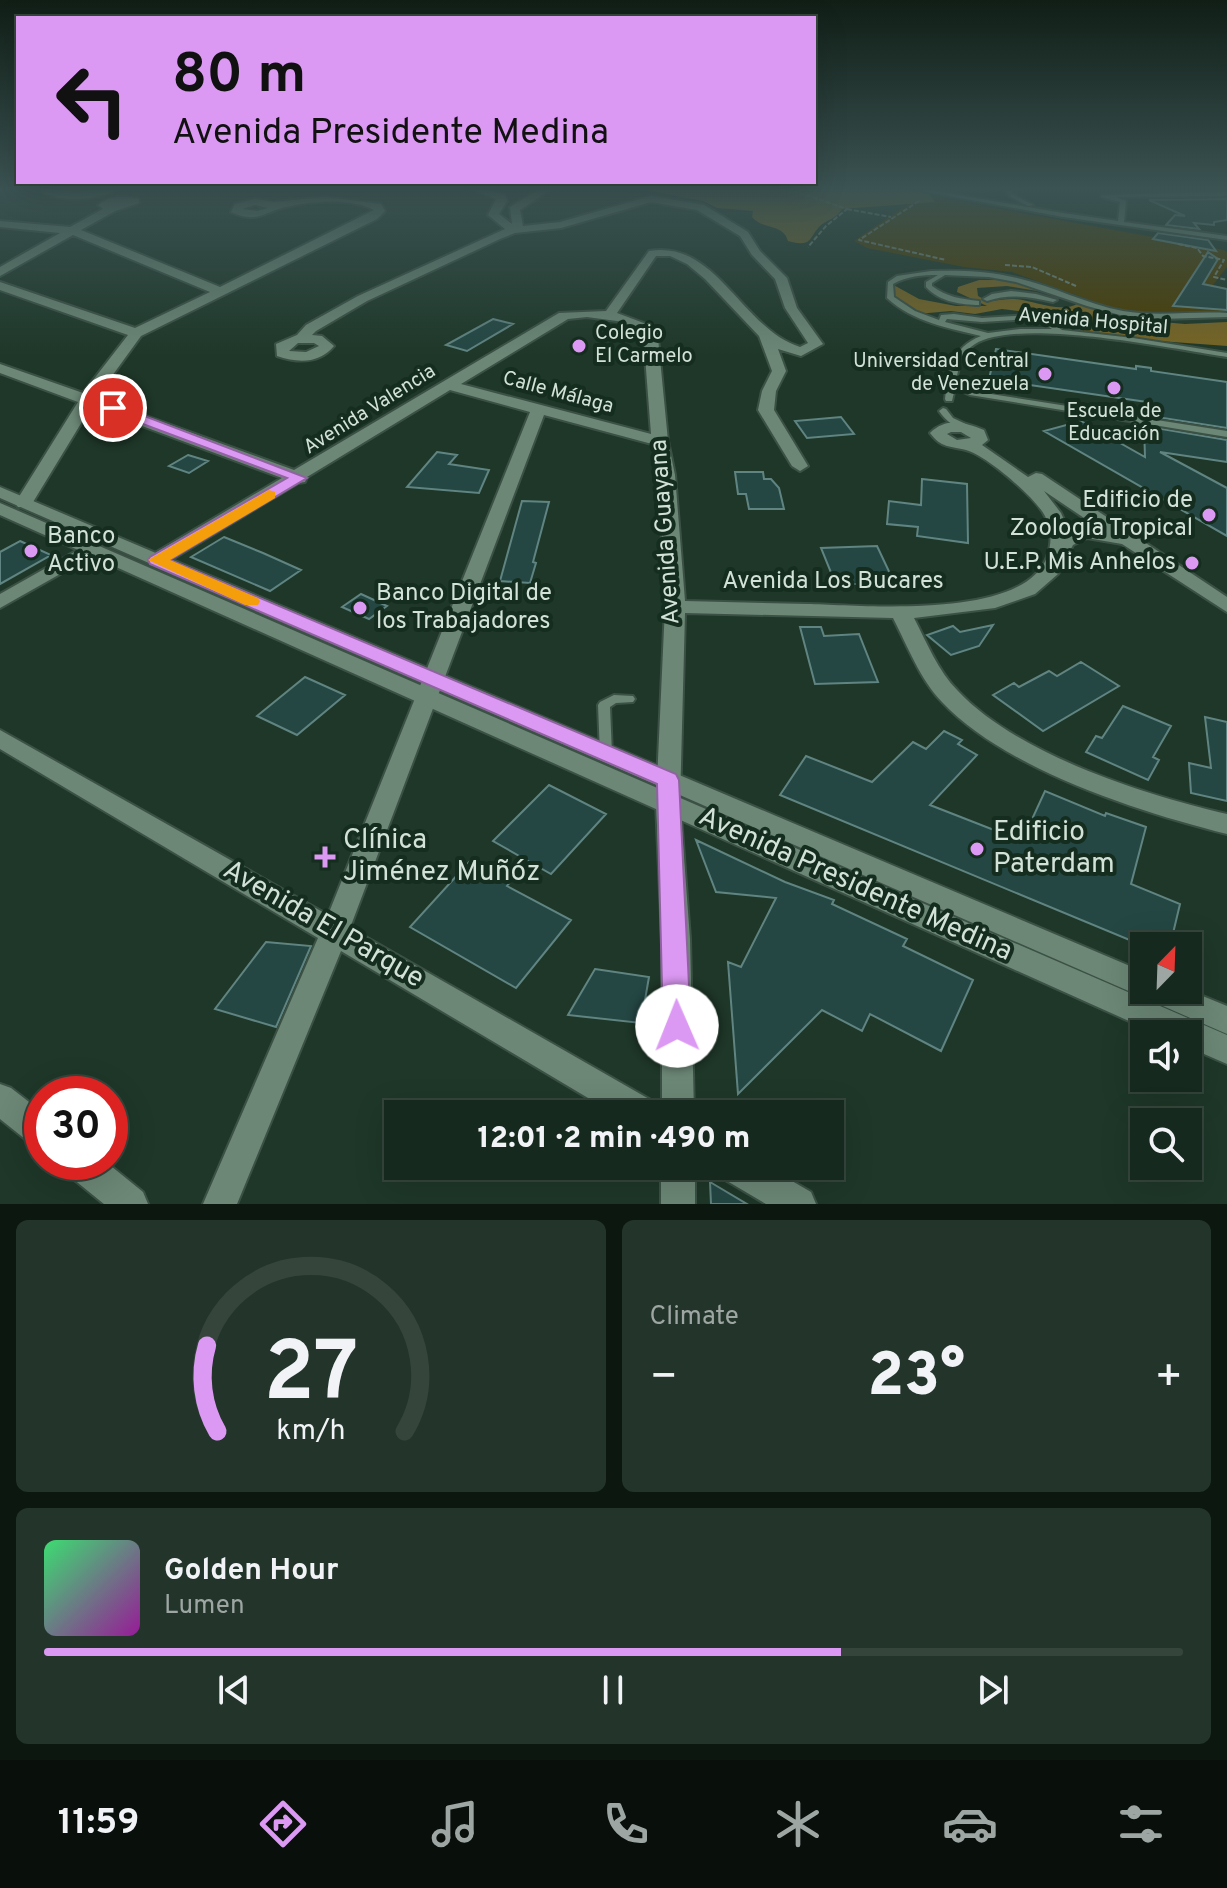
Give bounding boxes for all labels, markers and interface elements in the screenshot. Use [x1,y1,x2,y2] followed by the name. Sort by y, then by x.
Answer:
[172,42,306,112] text: 80 m
[40,48,144,152] icon: left
[172,111,609,157] text: Avenida Presidente Medina
[1017,302,1169,342] street label: Avenida Hospital
[595,321,693,370] place label: Colegio El Carmelo
[570,337,588,355] marker: Colegio El Carmelo
[853,349,1029,398] place label: Universidad Central de Venezuela
[299,359,441,461] street label: Avenida Valencia
[1036,365,1054,383] marker: Universidad Central de Venezuela
[500,366,616,420] street label: Calle Málaga
[79,374,147,442] pin
[1105,379,1123,397] marker: Escuela de Educación
[91,386,135,430] icon: arrive
[1067,399,1161,448] place label: Escuela de Educación
[645,438,687,626] street label: Avenida Guayana
[1010,486,1193,544] place label: Edificio de Zoología Tropical
[1200,506,1218,524] marker: Edificio de Zoología Tropical
[47,522,115,580] place label: Banco Activo
[22,542,40,560] marker: Banco Activo
[983,548,1176,578] place label: U.E.P. Mis Anhelos
[1183,554,1201,572] marker: U.E.P. Mis Anhelos
[722,567,944,597] street label: Avenida Los Bucares
[376,579,552,637] place label: Banco Digital de los Trabajadores
[351,599,369,617] marker: Banco Digital de los Trabajadores
[692,799,1018,971] street label: Avenida Presidente Medina
[993,815,1115,883] place label: Edificio Paterdam
[343,823,540,891] place label: Clínica Jiménez Muñóz
[968,840,986,858] marker: Edificio Paterdam
[314,846,336,868] marker: Clínica Jiménez Muñóz
[216,853,430,997] street label: Avenida El Parque
[1130,932,1202,1004] north arrow
[1130,932,1202,1180] map controls
[635,984,719,1068] position arrow
[1130,1020,1202,1092] button: sound
[24,1076,128,1180] speed limit sign: 30
[1130,1108,1202,1180] button: search
[478,1121,750,1158] text: 12:01 · 2 min · 490 m
[650,1301,739,1334] text: Climate
[263,1325,358,1430] text: 27
[867,1341,965,1417] text: 23°
[650,1351,678,1407] text: −
[1155,1351,1183,1407] text: +
[276,1414,345,1450] text: km/h
[164,1553,338,1590] text: Golden Hour
[164,1590,245,1623] text: Lumen
[212,1668,256,1712] icon: previous
[591,1668,635,1712] icon: pause
[971,1668,1015,1712] icon: next
[255,1796,311,1852] icon: directions
[427,1796,483,1852] icon: music
[598,1796,654,1852] icon: phone
[770,1796,826,1852] icon: climate
[942,1796,998,1852] icon: car
[1113,1796,1169,1852] icon: filters
[58,1801,139,1847] text: 11:59

